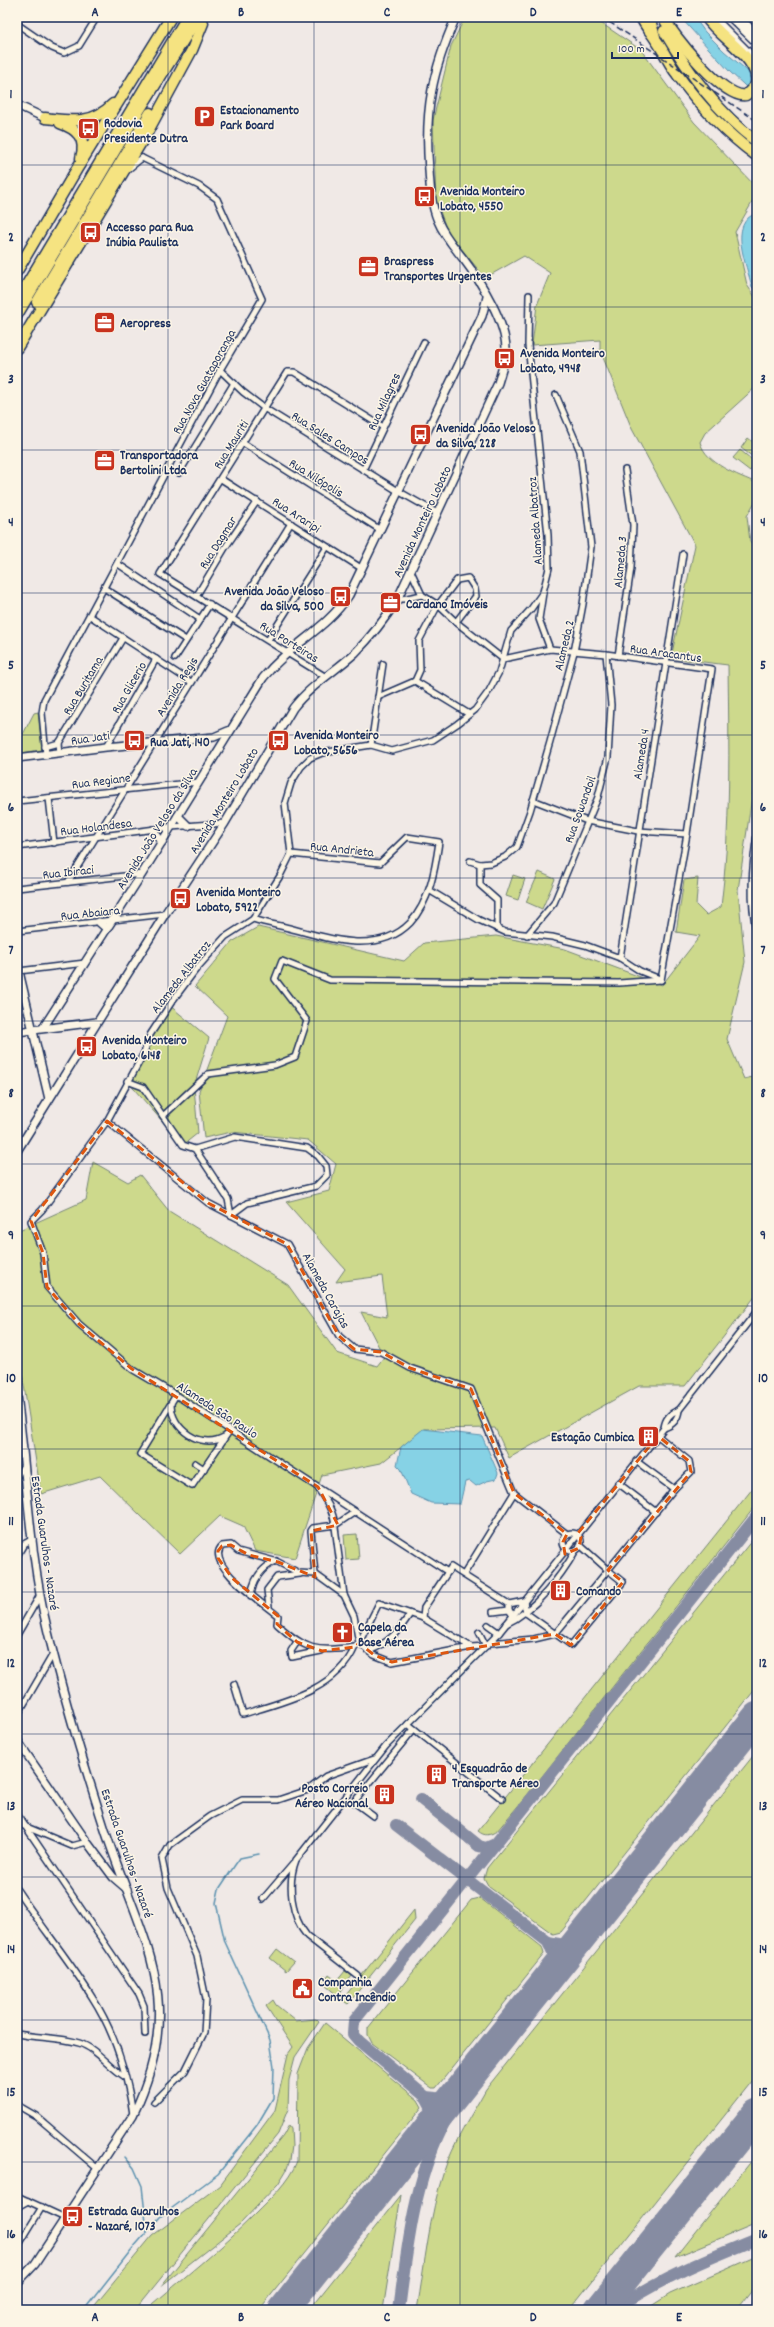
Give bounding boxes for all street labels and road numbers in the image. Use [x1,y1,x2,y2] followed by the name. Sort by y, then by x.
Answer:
[168,325,242,438] street label: Rua Nova Guataporanga
[364,370,407,434] street label: Rua Milagres
[287,408,372,471] street label: Rua Sales Campos
[210,417,255,474] street label: Rua Mauriti
[285,455,347,503] street label: Rua Nilópolis
[389,463,458,581] street label: Avenida Monteiro Lobato
[524,476,549,566] street label: Alameda Albatroz
[268,493,324,539] street label: Rua Araripi
[195,513,243,574] street label: Rua Dagmar
[610,536,633,589] street label: Alameda 3
[255,617,322,669] street label: Rua Porteiras
[550,618,581,673] street label: Alameda 2
[629,640,703,669] street label: Rua Aracantus
[59,652,110,719] street label: Rua Buritama
[152,654,204,721] street label: Avenida Regis
[108,659,153,718] street label: Rua Glicerio
[70,727,112,752] street label: Rua Jati
[629,727,656,781] street label: Alameda 4
[186,744,265,858] street label: Avenida Monteiro Lobato
[113,764,204,894] street label: Avenida João Veloso da Silva
[71,769,132,796] street label: Rua Regiane
[560,774,602,846] street label: Rua Sowandoil
[59,815,134,842] street label: Rua Holandesa
[309,838,375,863] street label: Rua Andrieta
[42,861,96,886] street label: Rua Ibiraci
[60,902,122,927] street label: Rua Abaiara
[147,937,217,1018] street label: Alameda Albatroz
[296,1250,354,1333] street label: Alameda Carajas
[172,1378,261,1445] street label: Alameda São Paulo
[25,1475,62,1612] street label: Estrada Guarulhos - Nazaré
[95,1787,157,1921] street label: Estrada Guarulhos - Nazaré

